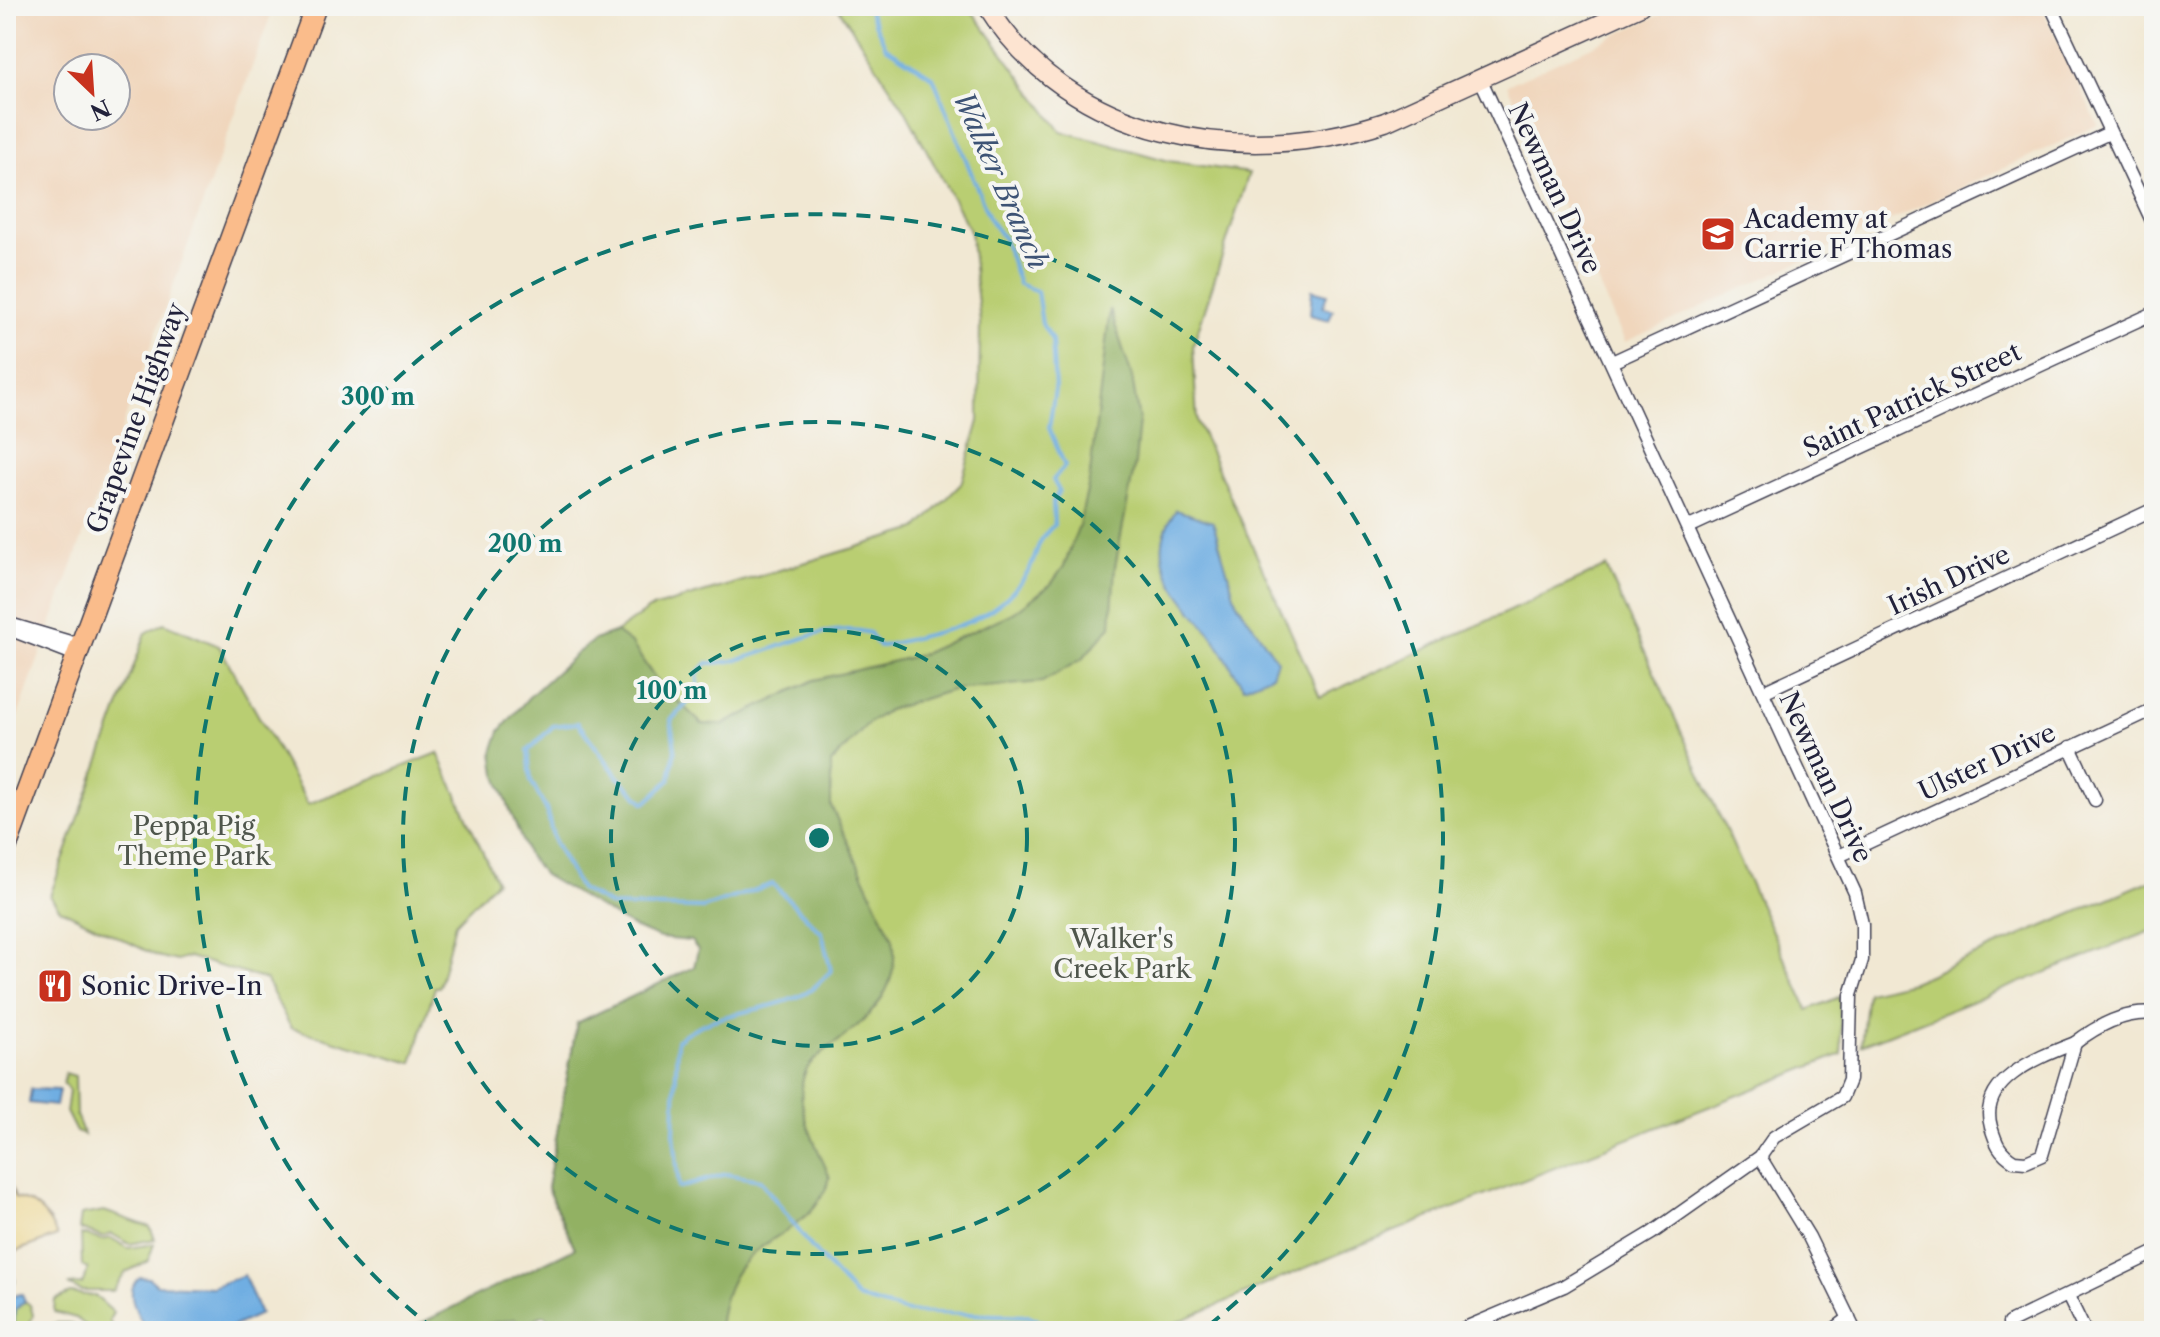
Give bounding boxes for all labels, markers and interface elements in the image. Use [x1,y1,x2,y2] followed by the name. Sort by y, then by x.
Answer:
[52,52,132,132] north arrow
[946,85,1056,275] water label: Walker Branch
[86,93,115,126] text: N
[1501,97,1609,279] street label: Newman Drive
[1743,203,1952,265] place label: Academy at Carrie F Thomas
[1699,215,1737,253] school or university icon: Academy at Carrie F Thomas
[79,298,193,538] street label: Grapevine Highway
[1798,335,2027,465] street label: Saint Patrick Street
[341,382,415,411] text: 300 m
[488,529,562,558] text: 200 m
[1883,538,2015,622] street label: Irish Drive
[636,676,708,705] text: 100 m
[1772,686,1880,868] street label: Newman Drive
[1913,716,2061,808] street label: Ulster Drive
[118,810,271,872] park label: Peppa Pig Theme Park
[805,824,833,852] centre of rings
[1053,923,1192,985] park label: Walker's Creek Park
[36,967,74,1005] restaurant icon: Sonic Drive-In
[81,970,263,1002] place label: Sonic Drive-In

